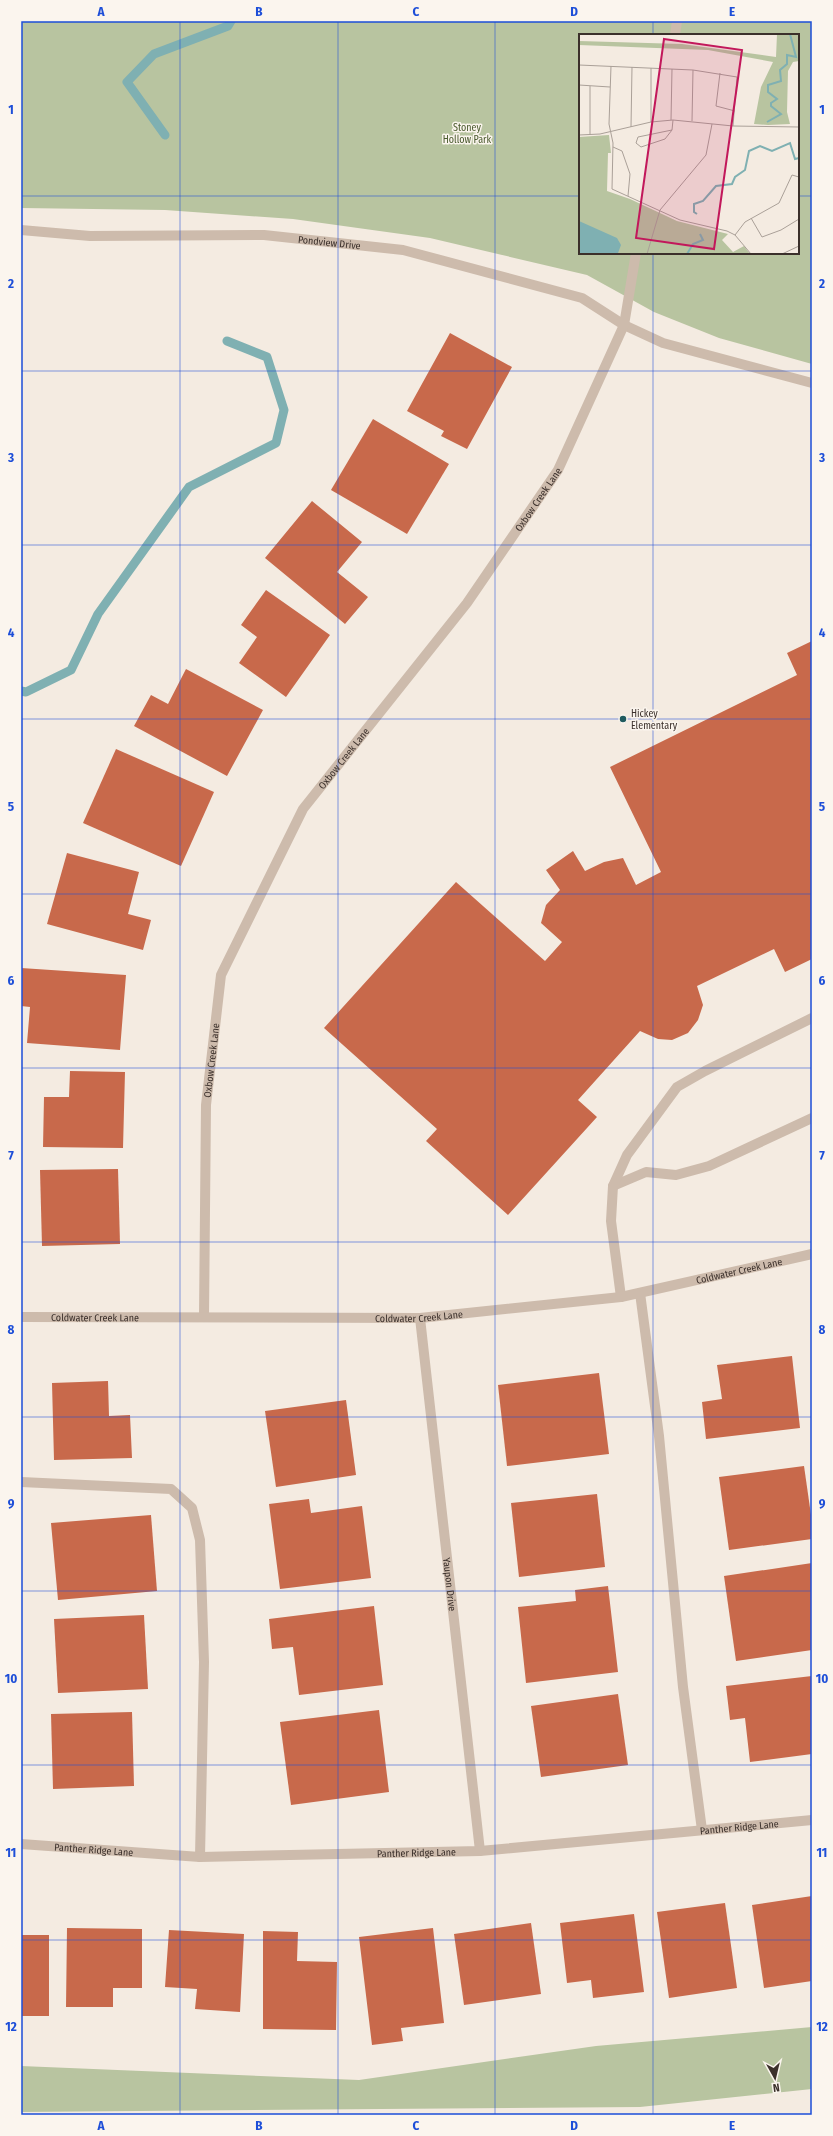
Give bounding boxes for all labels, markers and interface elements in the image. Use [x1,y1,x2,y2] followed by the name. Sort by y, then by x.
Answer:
[96,4,105,19] text: A
[255,4,263,19] text: B
[413,4,420,19] text: C
[570,4,578,19] text: D
[729,4,735,19] text: E
[579,34,799,254] inset map
[8,102,14,117] text: 1
[819,102,825,117] text: 1
[443,122,492,146] park label: Stoney Hollow Park
[297,234,361,252] street label: Pondview Drive
[7,276,14,291] text: 2
[818,276,825,291] text: 2
[7,450,14,465] text: 3
[818,450,825,465] text: 3
[513,466,565,534] street label: Oxbow Creek Lane
[8,625,15,640] text: 4
[819,625,826,640] text: 4
[631,708,678,732] place label: Hickey Elementary
[618,714,628,724] marker: Hickey Elementary
[316,726,372,792] street label: Oxbow Creek Lane
[8,799,14,814] text: 5
[819,799,825,814] text: 5
[8,973,15,988] text: 6
[819,973,826,988] text: 6
[202,1023,222,1098] street label: Oxbow Creek Lane
[8,1148,14,1163] text: 7
[819,1148,825,1163] text: 7
[695,1256,783,1287] street label: Coldwater Creek Lane
[375,1309,464,1325] street label: Coldwater Creek Lane
[51,1312,139,1324] street label: Coldwater Creek Lane
[8,1322,15,1337] text: 8
[819,1322,826,1337] text: 8
[8,1496,15,1511] text: 9
[819,1496,826,1511] text: 9
[440,1557,458,1612] street label: Yaupon Drive
[5,1671,17,1686] text: 10
[816,1671,828,1686] text: 10
[700,1818,779,1837] street label: Panther Ridge Lane
[54,1841,134,1859] street label: Panther Ridge Lane
[6,1845,16,1860] text: 11
[817,1845,827,1860] text: 11
[377,1847,456,1860] street label: Panther Ridge Lane
[5,2019,17,2034] text: 12
[816,2019,828,2034] text: 12
[755,2058,795,2098] north arrow
[772,2081,780,2094] text: N
[96,2118,105,2133] text: A
[255,2118,263,2133] text: B
[413,2118,420,2133] text: C
[570,2118,578,2133] text: D
[729,2118,735,2133] text: E

